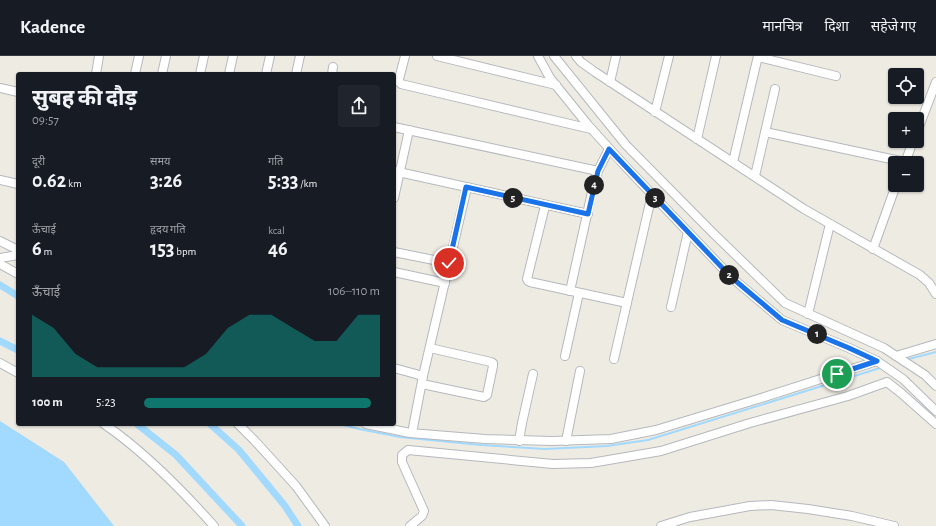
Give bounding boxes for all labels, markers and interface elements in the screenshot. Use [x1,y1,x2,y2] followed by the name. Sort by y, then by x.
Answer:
[20,18,85,37] text: Kadence
[763,20,803,34] text: मानचित्र
[825,20,849,34] text: दिशा
[871,20,916,34] text: सहेजे गए
[888,68,924,192] map controls
[888,68,924,104] button: locate
[338,85,380,127] button: share
[32,87,137,109] text: सुबह की दौड़
[888,112,924,148] button: +
[32,114,59,127] text: 09:57
[32,156,45,167] text: दूरी
[150,156,170,167] text: समय
[268,156,283,167] text: गति
[888,156,924,192] button: −
[32,171,66,191] text: 0.62
[150,171,182,191] text: 3:26
[268,171,298,191] text: 5:33
[584,175,604,195] pin: 4
[66,178,82,189] text: km
[298,178,317,189] text: /km
[591,179,597,190] text: 4
[503,188,523,208] pin: 5
[645,188,665,208] pin: 3
[511,192,515,203] text: 5
[653,192,657,203] text: 3
[32,224,56,235] text: ऊँचाई
[150,224,185,235] text: हृदय गति
[268,225,285,236] text: kcal
[32,239,42,259] text: 6
[150,239,174,259] text: 153
[268,239,288,259] text: 46
[42,246,52,257] text: m
[174,246,196,257] text: bpm
[432,246,466,280] pin
[438,252,460,274] icon: check
[719,265,739,285] pin: 2
[726,269,732,280] text: 2
[328,285,380,298] text: 106–110 m
[32,286,60,299] text: ऊँचाई
[807,324,827,344] pin: 1
[815,328,819,339] text: 1
[820,357,854,391] pin
[826,363,848,385] icon: arrive
[32,396,63,409] text: 100 m
[96,396,116,409] text: 5:23

